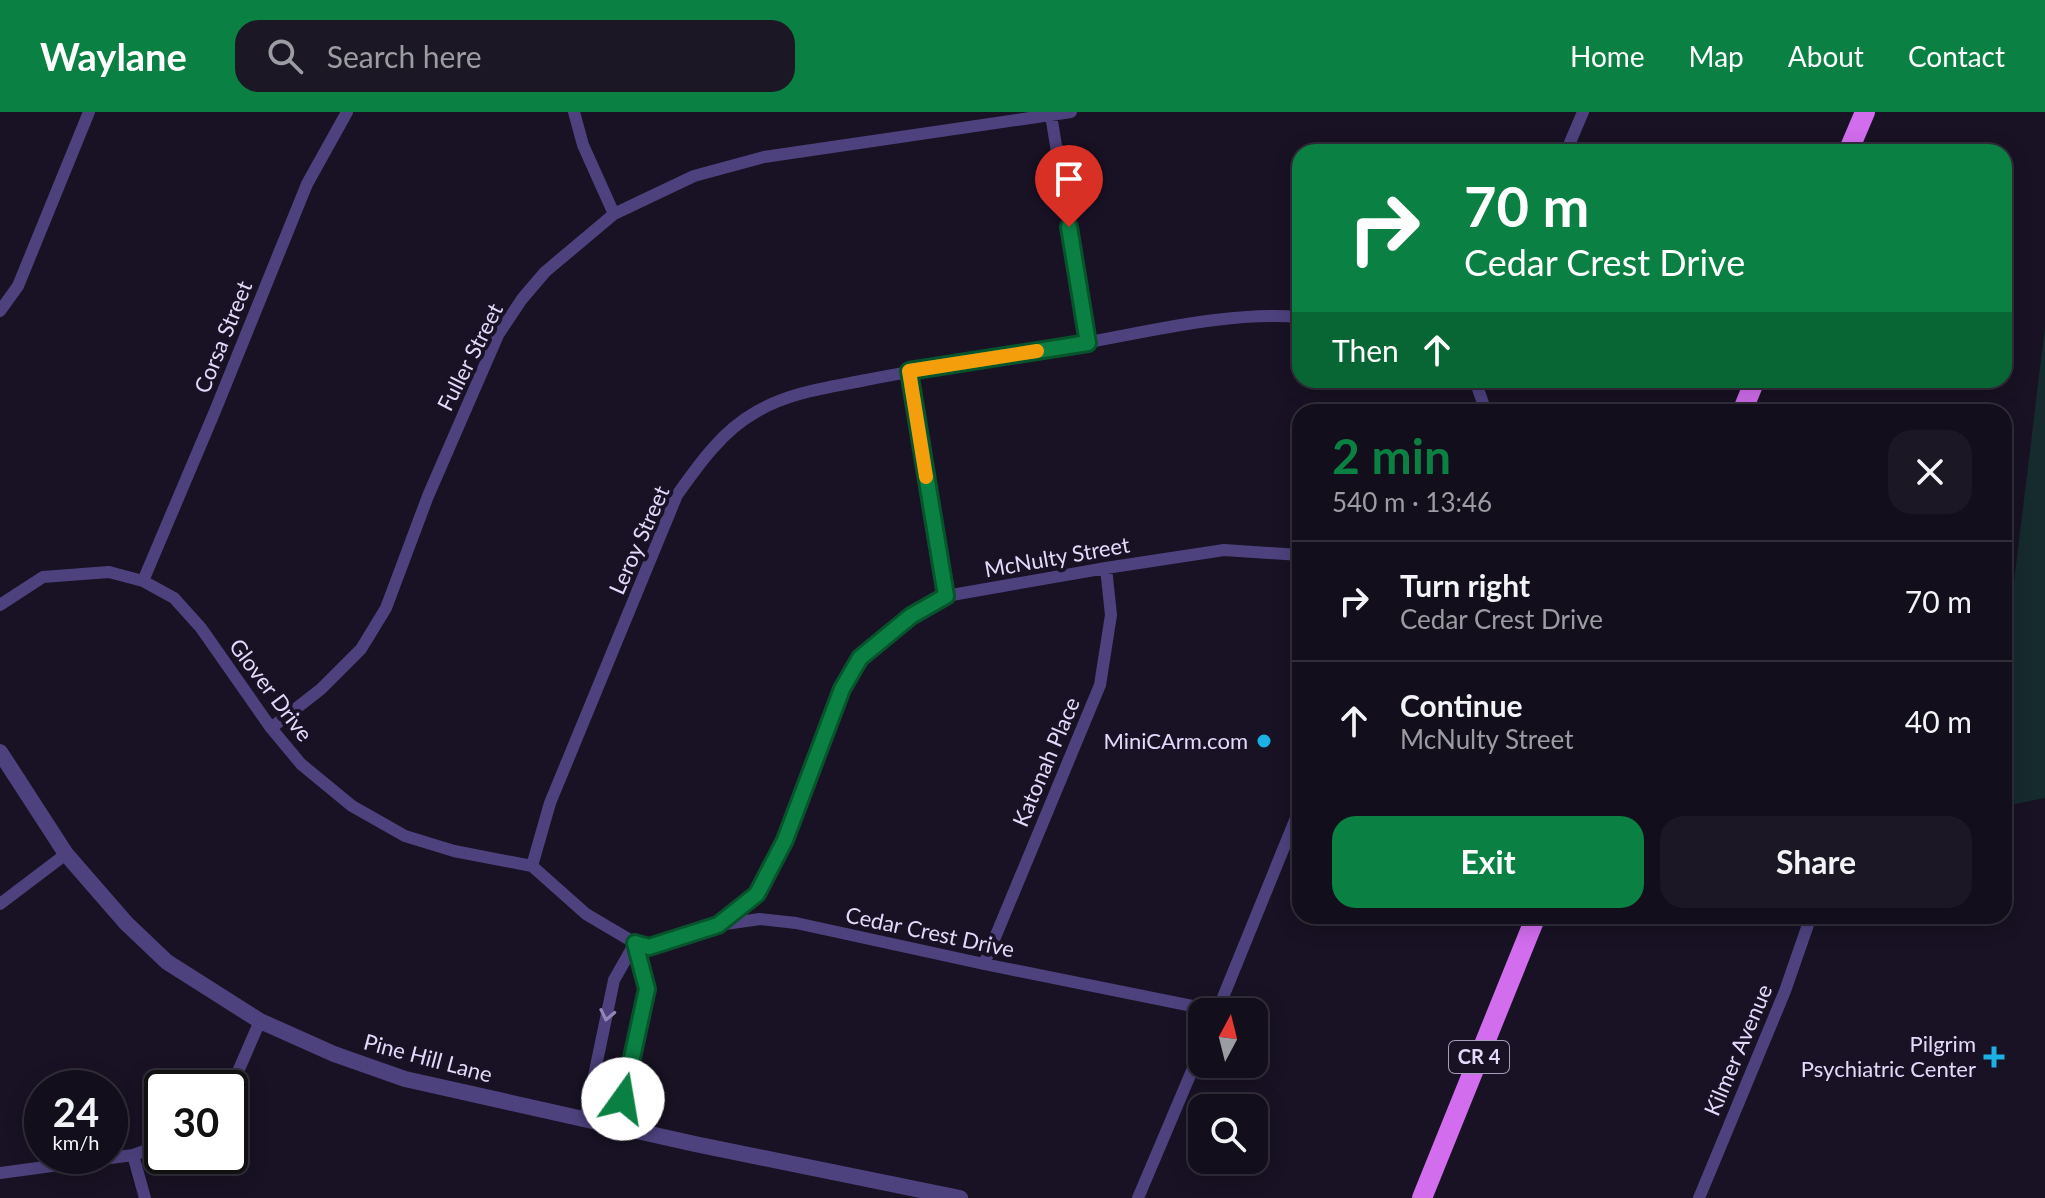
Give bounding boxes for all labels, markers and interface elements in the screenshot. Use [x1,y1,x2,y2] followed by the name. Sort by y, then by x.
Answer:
[235,20,795,92] search box
[40,33,187,79] text: Waylane
[263,34,307,78] icon: search
[327,38,482,74] text: Search here
[1570,39,1645,73] text: Home
[1689,39,1744,73] text: Map
[1788,39,1864,73] text: About
[1908,39,2005,73] text: Contact
[1035,145,1103,227] pin
[1047,157,1091,201] icon: arrive
[1464,172,1589,239] text: 70 m
[1332,176,1436,280] icon: right
[1464,240,1745,284] text: Cedar Crest Drive
[188,277,257,397] street label: Corsa Street
[431,298,508,415] street label: Fuller Street
[1415,328,1459,372] icon: ahead
[1332,332,1399,368] text: Then
[1332,427,1451,484] text: 2 min
[1888,430,1972,514] button: close
[603,481,675,598] street label: Leroy Street
[1332,486,1492,518] text: 540 m · 13:46
[982,530,1132,583] street label: McNulty Street
[1400,567,1530,603] text: Turn right
[1332,579,1376,623] icon: right
[1905,583,1972,619] text: 70 m
[1400,603,1603,635] text: Cedar Crest Drive
[224,633,319,746] street label: Glover Drive
[1400,687,1523,723] text: Continue
[1006,693,1085,831] street label: Katonah Place
[1332,699,1376,743] icon: ahead
[1905,703,1972,739] text: 40 m
[1400,723,1573,755] text: McNulty Street
[1103,727,1248,754] place label: MiniCArm.com
[1255,732,1273,750] marker: MiniCArm.com
[1332,816,1644,908] button: Exit
[1660,816,1972,908] button: Share
[843,900,1017,963] street label: Cedar Crest Drive
[1698,980,1777,1120] street label: Kilmer Avenue
[1188,998,1268,1078] north arrow
[1188,998,1268,1174] map controls
[599,1008,616,1021] one-way arrow
[361,1027,495,1088] street label: Pine Hill Lane
[1801,1030,1976,1082] place label: Pilgrim Psychiatric Center
[1449,1041,1509,1073] road number: CR 4
[1983,1046,2005,1068] marker: Pilgrim Psychiatric Center
[581,1057,665,1141] position arrow
[144,1070,248,1174] speed limit sign: 30
[53,1088,99,1136] text: 24
[1188,1094,1268,1174] button: search
[53,1130,99,1154] text: km/h

